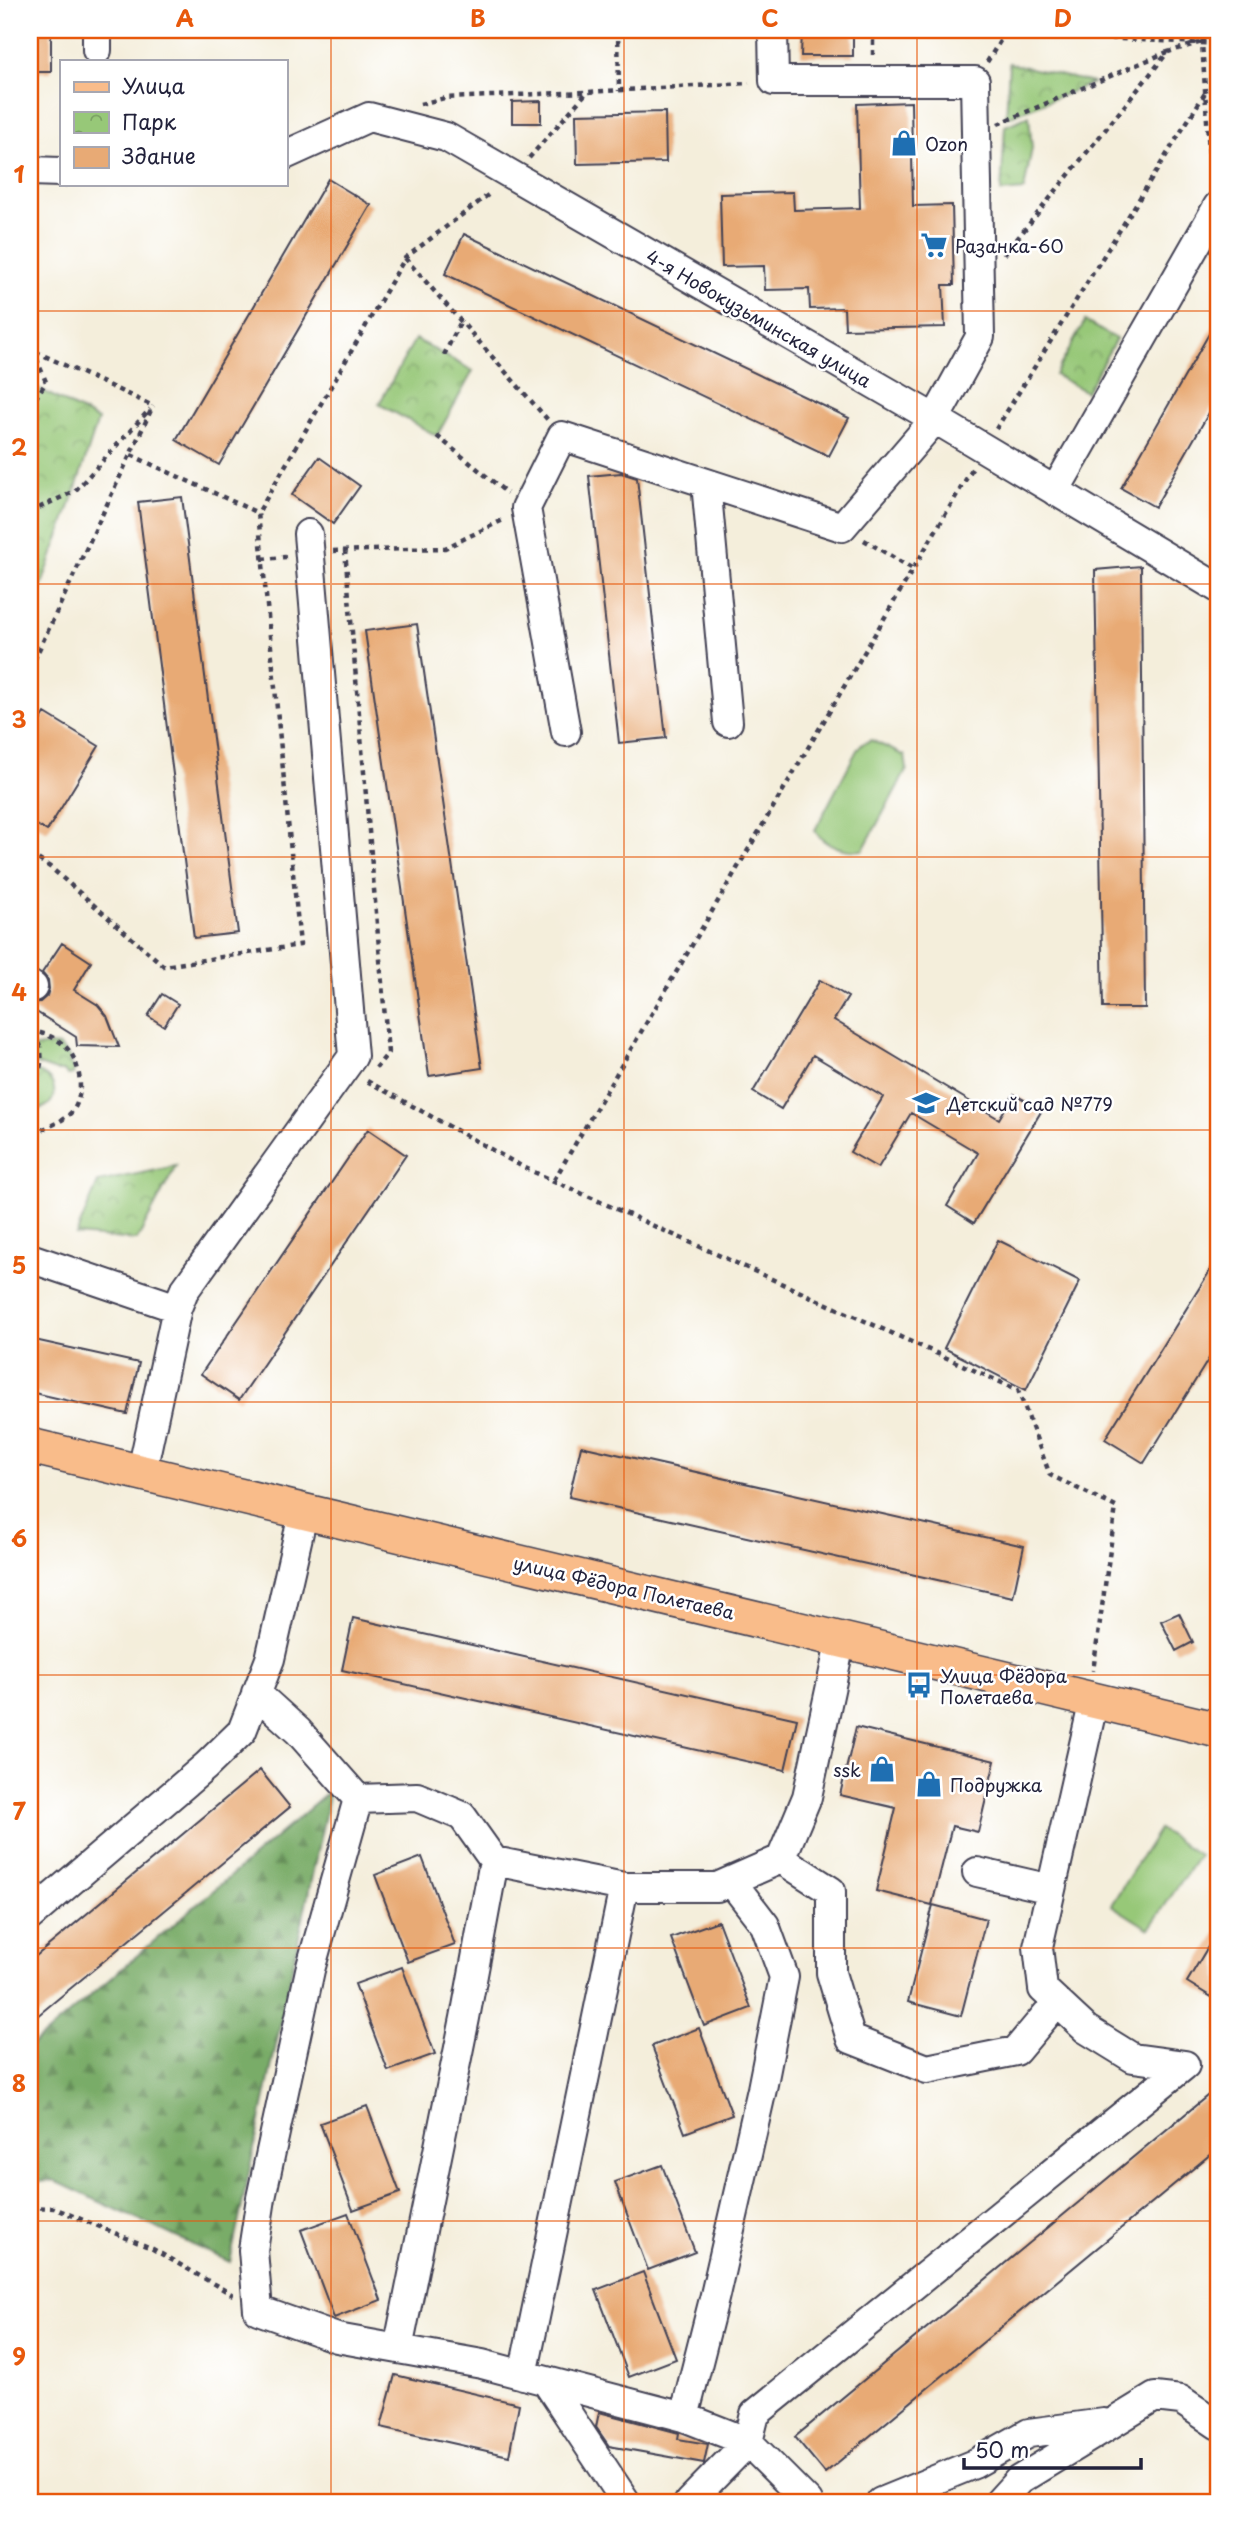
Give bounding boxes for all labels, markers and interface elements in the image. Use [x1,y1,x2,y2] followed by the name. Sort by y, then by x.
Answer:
[176,0,194,35] text: A
[470,0,486,35] text: B
[761,0,779,35] text: C
[1054,0,1072,35] text: D
[60,60,287,186] legend
[122,69,185,101] text: Улица
[122,105,177,137] text: Парк
[889,128,919,158] shop icon: Ozon
[925,130,968,157] place label: Ozon
[122,139,196,171] text: Здание
[14,156,25,191] text: 1
[919,230,949,260] supermarket icon: Разанка-60
[955,232,1064,259] place label: Разанка-60
[641,242,877,394] street label: 4-я Новокузьминская улица
[11,429,27,464] text: 2
[11,701,27,736] text: 3
[11,974,27,1009] text: 4
[911,1088,941,1118] school or university icon: Детский сад №779
[946,1090,1113,1117] place label: Детский сад №779
[12,1247,26,1282] text: 5
[11,1520,27,1555] text: 6
[511,1548,738,1626] street label: улица Фёдора Полетаева
[940,1662,1068,1710] place label: Улица Фёдора Полетаева
[904,1670,934,1700] bus stop icon: Улица Фёдора Полетаева
[867,1754,897,1784] shop icon: ssk
[833,1756,861,1783] place label: ssk
[914,1769,944,1799] shop icon: Подружка
[950,1771,1043,1798] place label: Подружка
[12,1793,26,1828] text: 7
[12,2065,26,2100] text: 8
[12,2338,26,2373] text: 9
[964,2427,1141,2471] scale bar
[975,2433,1029,2465] text: 50 m

